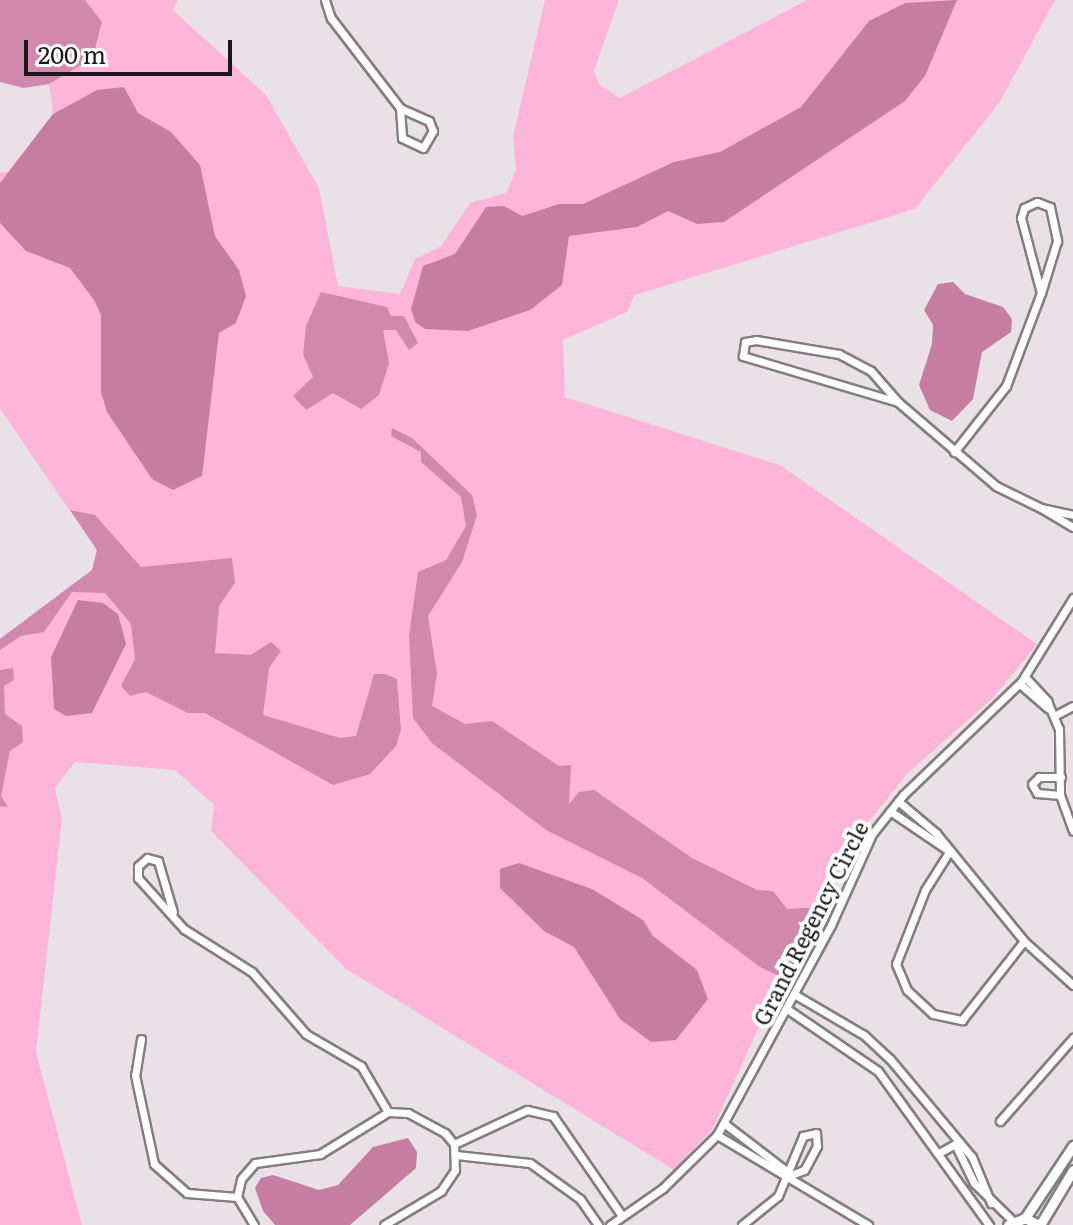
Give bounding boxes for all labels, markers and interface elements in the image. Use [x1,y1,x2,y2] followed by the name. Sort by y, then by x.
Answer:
[28,24,236,74] scale bar
[38,36,106,71] text: 200 m
[747,817,873,1029] street label: Grand Regency Circle

